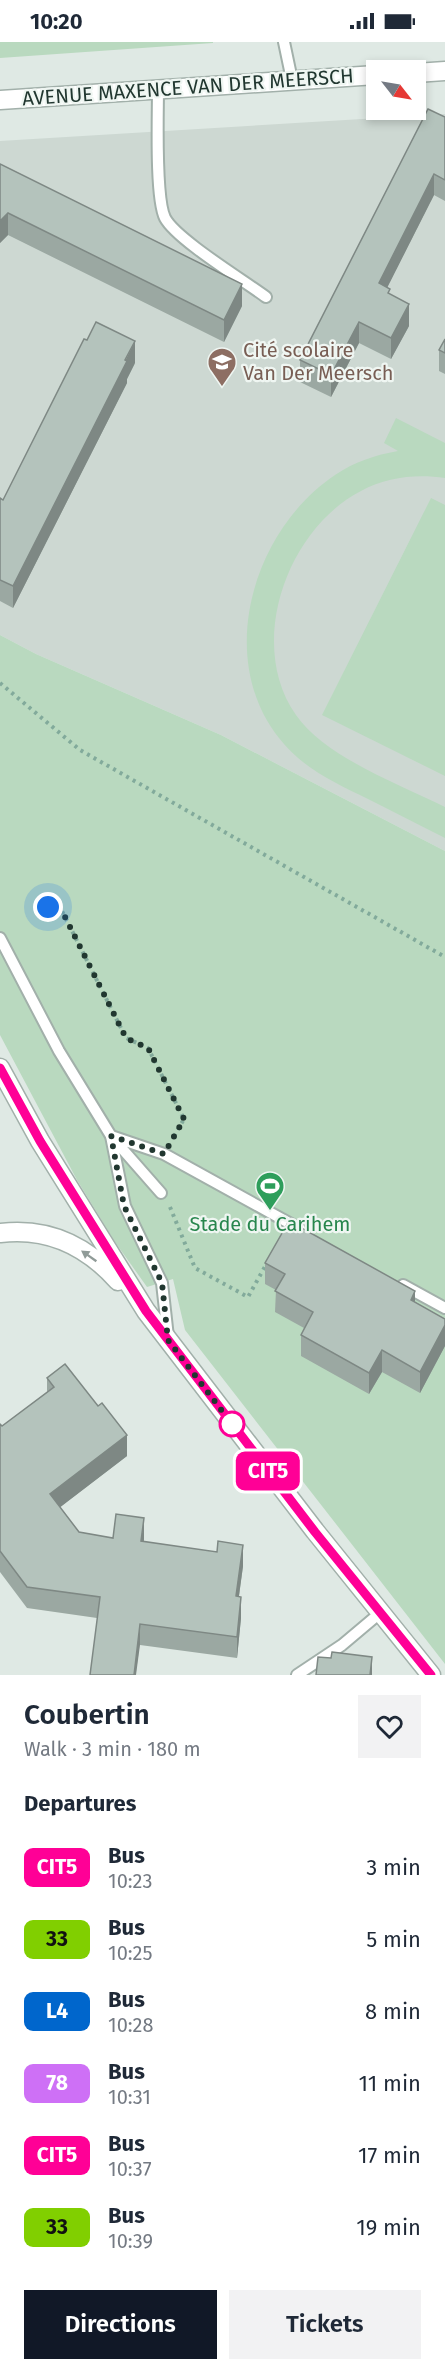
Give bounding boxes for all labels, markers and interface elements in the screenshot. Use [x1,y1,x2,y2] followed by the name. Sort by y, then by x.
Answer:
[30,8,83,35] text: 10:20
[366,60,426,120] north arrow
[366,60,426,120] map controls
[21,63,355,111] street label: AVENUE MAXENCE VAN DER MEERSCH
[243,338,393,385] place label: Cité scolaire Van Der Meersch
[206,346,238,388] school or university icon: Cité scolaire Van Der Meersch
[33,892,63,922] your location
[254,1170,286,1212] sports icon: Stade du Carihem
[190,1212,350,1236] place label: Stade du Carihem
[82,1250,97,1262] one-way arrow
[219,1411,245,1437] unlabelled marker
[226,1452,310,1490] line badge: CIT5
[248,1458,288,1484] text: CIT5
[358,1695,421,1758] button: heart
[24,1698,150,1731] text: Coubertin
[24,1737,201,1761] text: Walk · 3 min · 180 m
[24,1790,136,1817] text: Departures
[108,1842,145,1869] text: Bus
[37,1854,77,1880] text: CIT5
[366,1854,421,1881] text: 3 min
[108,1869,152,1893] text: 10:23
[108,1914,145,1941] text: Bus
[46,1926,68,1952] text: 33
[366,1926,421,1953] text: 5 min
[108,1941,153,1965] text: 10:25
[108,1986,145,2013] text: Bus
[46,1998,68,2024] text: L4
[365,1998,421,2025] text: 8 min
[108,2013,154,2037] text: 10:28
[108,2058,145,2085] text: Bus
[46,2070,68,2096] text: 78
[358,2070,421,2097] text: 11 min
[108,2085,151,2109] text: 10:31
[108,2130,145,2157] text: Bus
[37,2142,77,2168] text: CIT5
[358,2142,421,2169] text: 17 min
[108,2157,152,2181] text: 10:37
[108,2202,145,2229] text: Bus
[46,2214,68,2240] text: 33
[356,2214,421,2241] text: 19 min
[108,2229,153,2253] text: 10:39
[24,2290,217,2359] button: Directions
[229,2290,421,2359] button: Tickets

